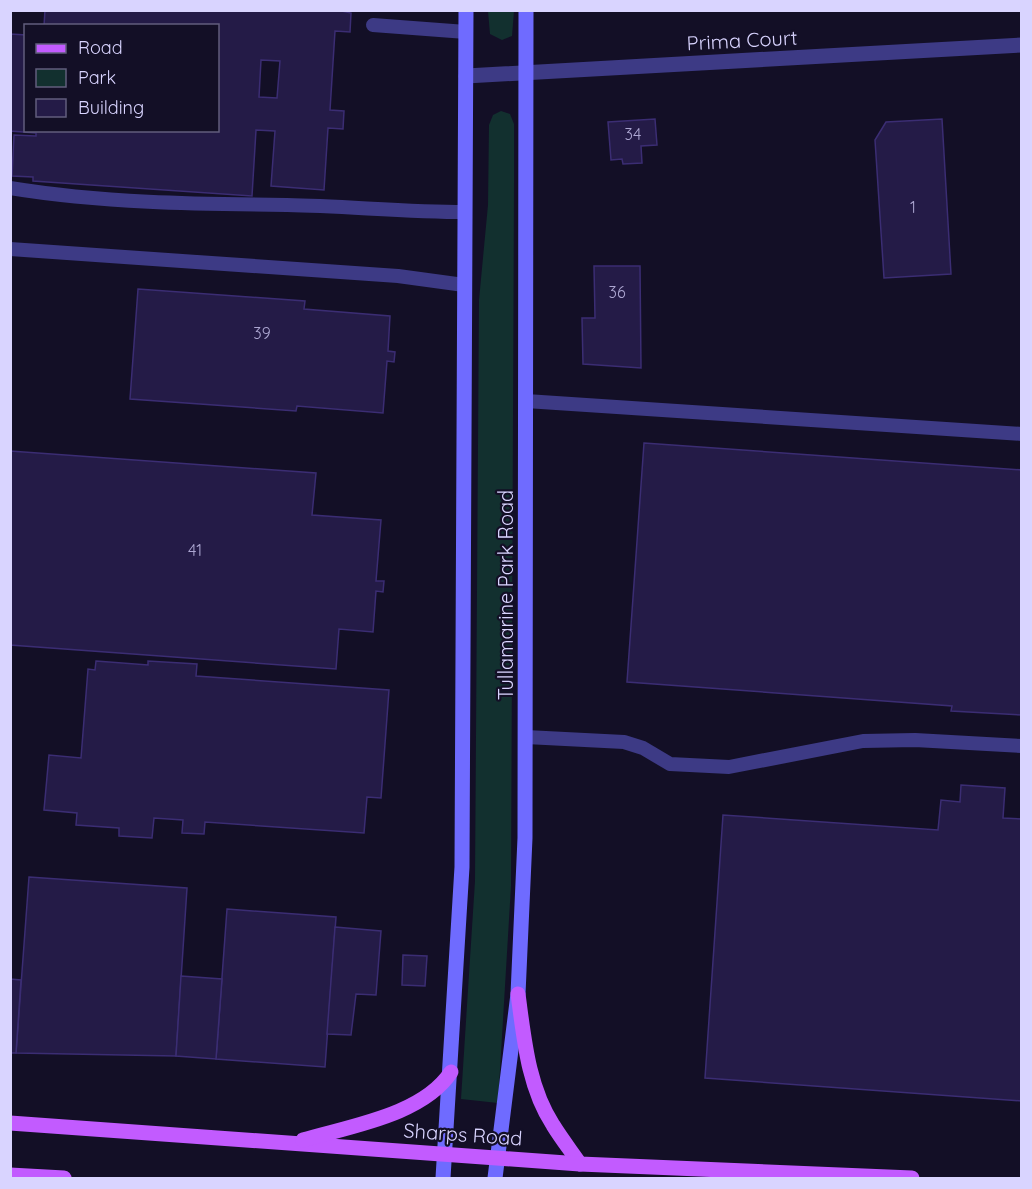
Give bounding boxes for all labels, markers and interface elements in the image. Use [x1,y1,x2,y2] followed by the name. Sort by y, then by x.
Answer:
[24,24,219,132] legend
[686,25,798,55] street label: Prima Court
[78,36,123,59] text: Road
[78,66,116,89] text: Park
[78,96,144,119] text: Building
[625,124,641,144] house number: 34
[910,197,916,217] house number: 1
[609,282,626,302] house number: 36
[253,323,271,343] house number: 39
[493,490,518,700] street label: Tullamarine Park Road
[188,540,202,560] house number: 41
[403,1117,523,1151] street label: Sharps Road

